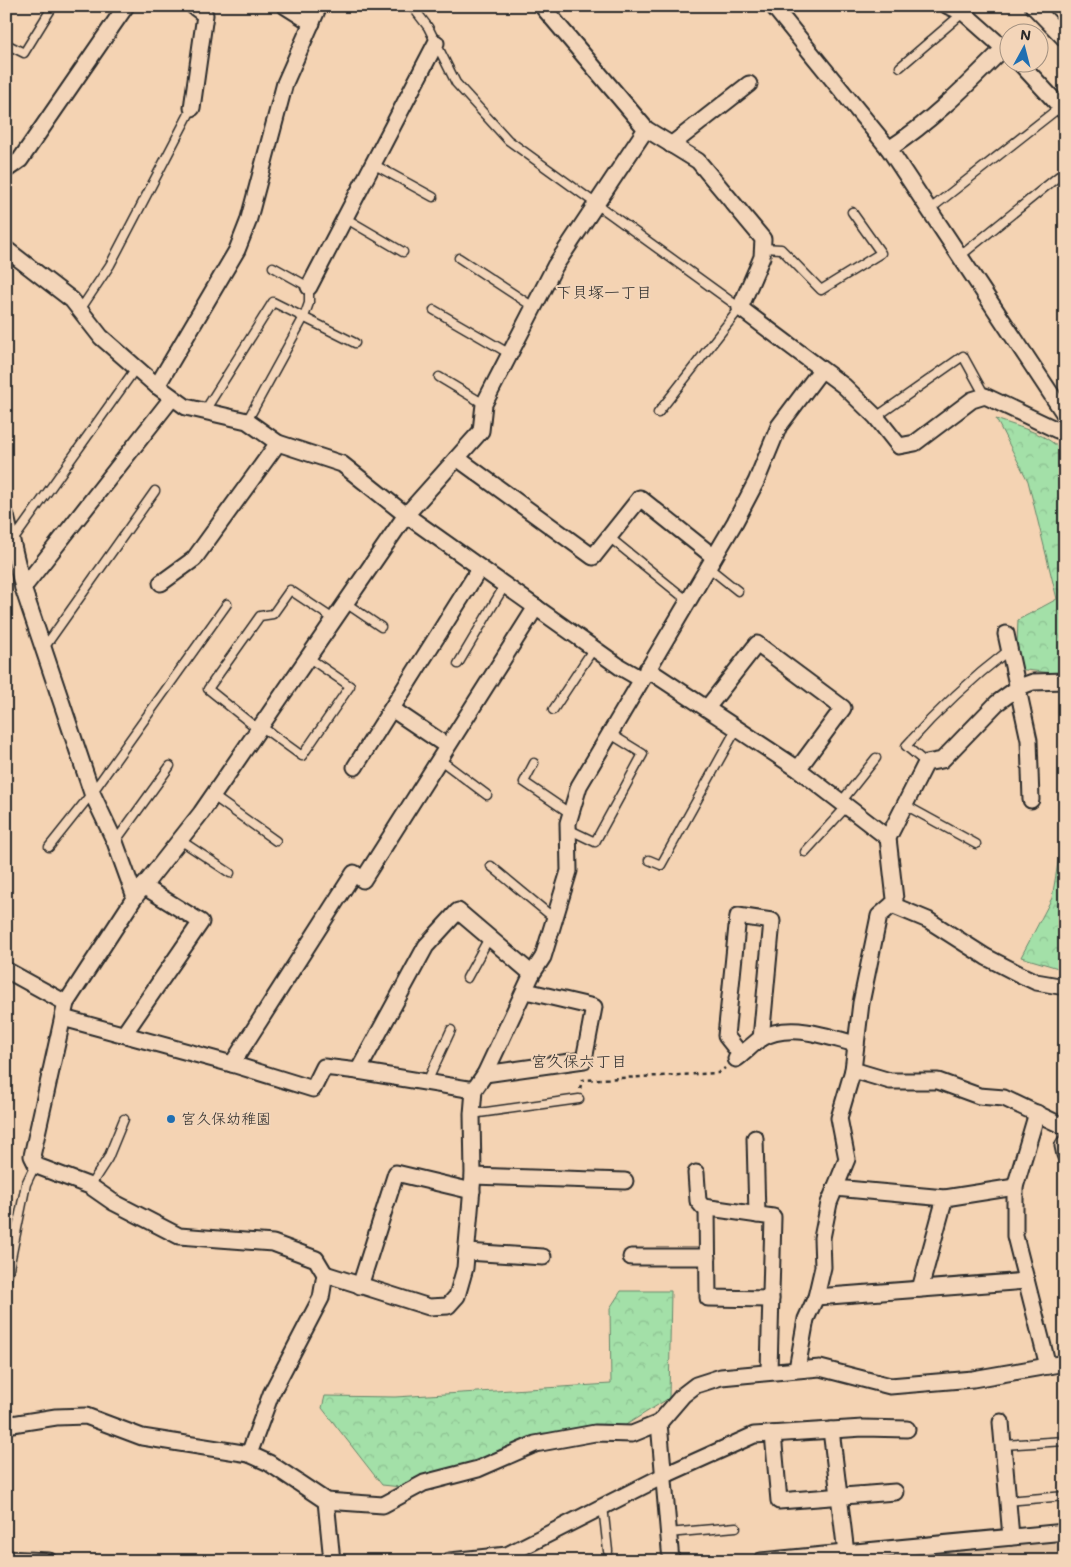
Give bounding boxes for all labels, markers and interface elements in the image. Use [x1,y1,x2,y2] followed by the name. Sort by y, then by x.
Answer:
[998,22,1048,72] north arrow
[1019,25,1032,45] text: N
[556,281,652,302] district label: 下貝塚一丁目
[531,1050,627,1071] district label: 宮久保六丁目
[181,1108,271,1128] place label: 宮久保幼稚園
[165,1113,177,1125] marker: 宮久保幼稚園

